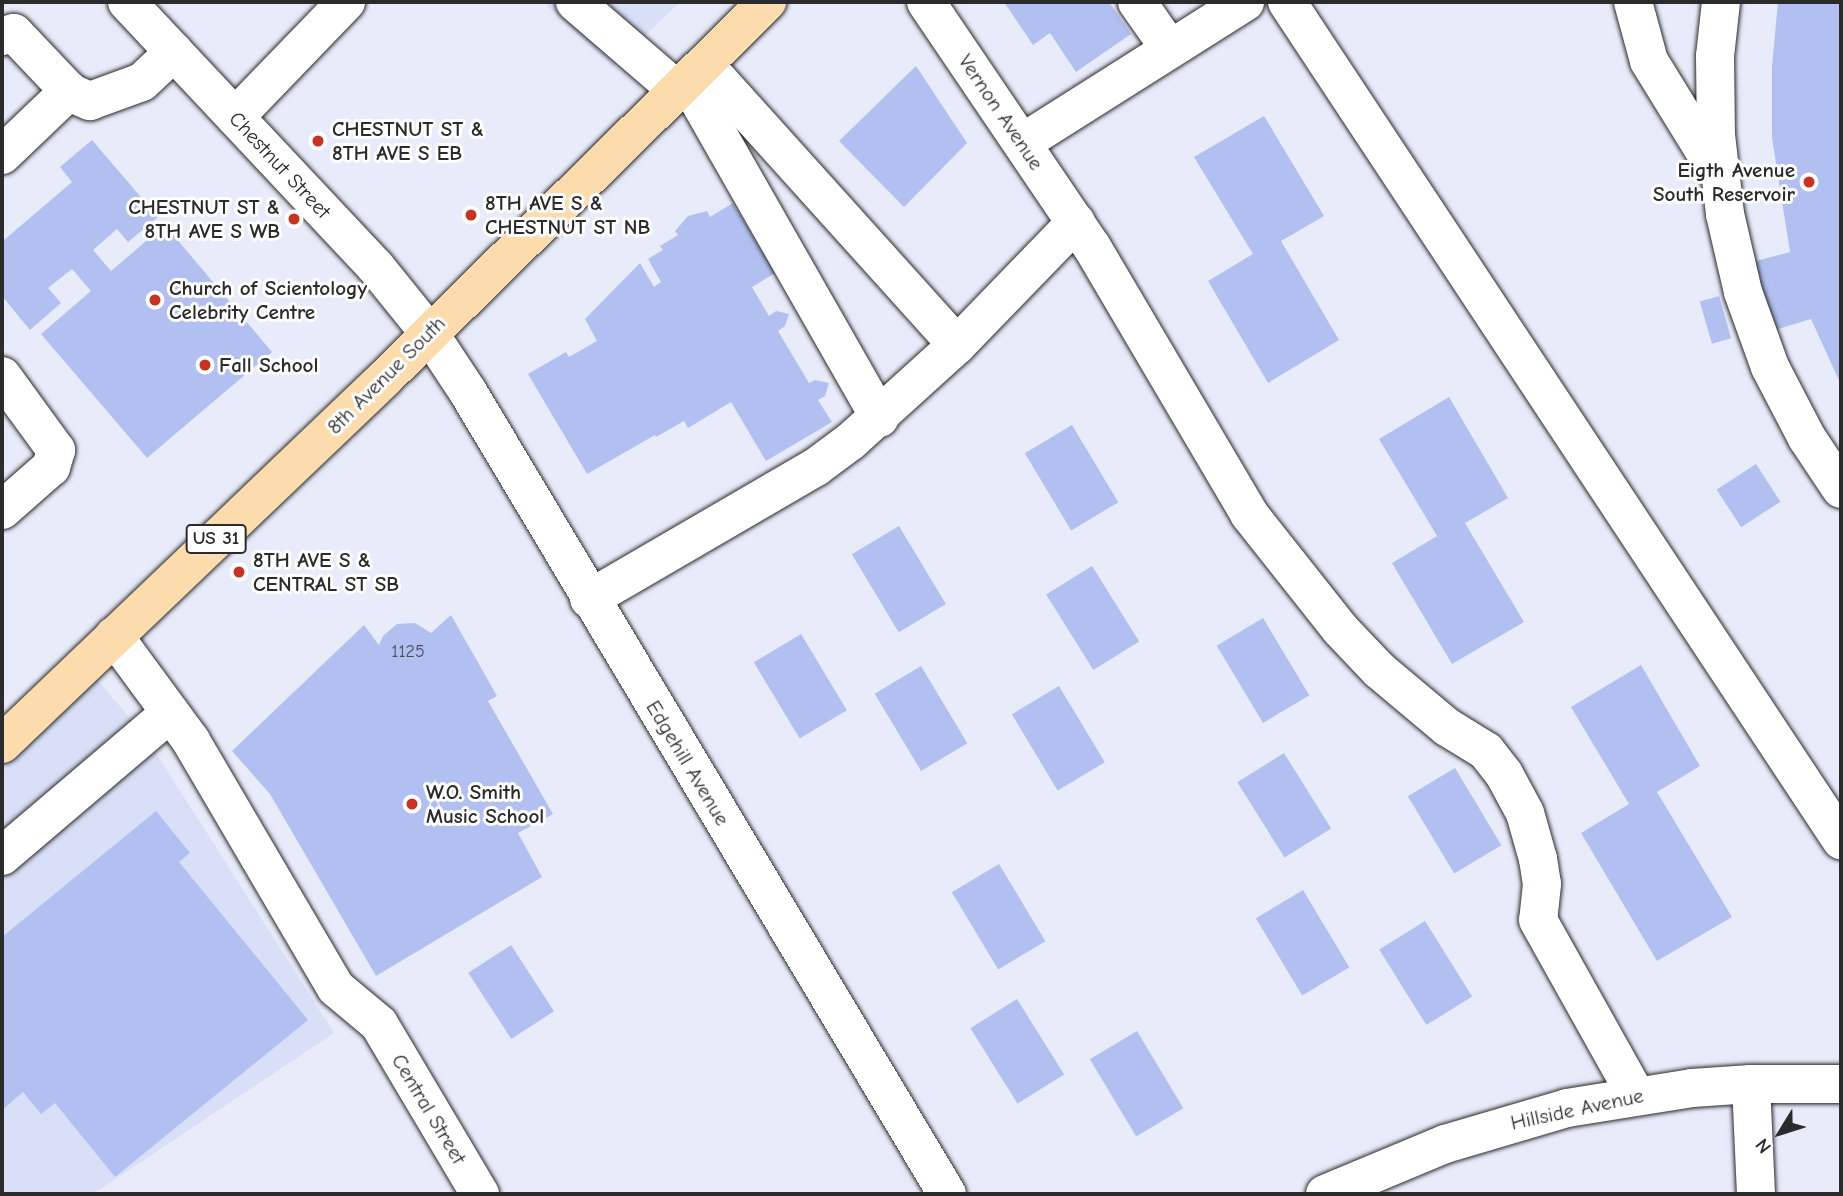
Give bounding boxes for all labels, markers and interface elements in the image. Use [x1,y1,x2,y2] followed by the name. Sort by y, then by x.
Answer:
[953,49,1049,175] street label: Vernon Avenue
[224,106,336,224] street label: Chestnut Street
[332,116,484,166] place label: CHESTNUT ST & 8TH AVE S EB
[310,133,326,149] marker: CHESTNUT ST & 8TH AVE S EB
[1653,157,1795,207] place label: Eigth Avenue South Reservoir
[1801,174,1817,190] marker: Eigth Avenue South Reservoir
[485,190,650,240] place label: 8TH AVE S & CHESTNUT ST NB
[128,194,280,244] place label: CHESTNUT ST & 8TH AVE S WB
[463,207,479,223] marker: 8TH AVE S & CHESTNUT ST NB
[286,211,302,227] marker: CHESTNUT ST & 8TH AVE S WB
[169,275,367,325] place label: Church of Scientology Celebrity Centre
[147,292,163,308] marker: Church of Scientology Celebrity Centre
[322,311,450,439] street label: 8th Avenue South
[219,352,318,378] place label: Fall School
[197,357,213,373] marker: Fall School
[184,524,248,554] road number: US 31
[253,547,399,597] place label: 8TH AVE S & CENTRAL ST SB
[231,564,247,580] marker: 8TH AVE S & CENTRAL ST SB
[391,641,425,663] house number: 1125
[641,696,735,830] street label: Edgehill Avenue
[426,779,544,829] place label: W.O. Smith Music School
[404,796,420,812] marker: W.O. Smith Music School
[386,1049,472,1169] street label: Central Street
[1508,1083,1646,1135] street label: Hillside Avenue
[1745,1098,1815,1168] north arrow
[1751,1134,1776,1158] text: N

